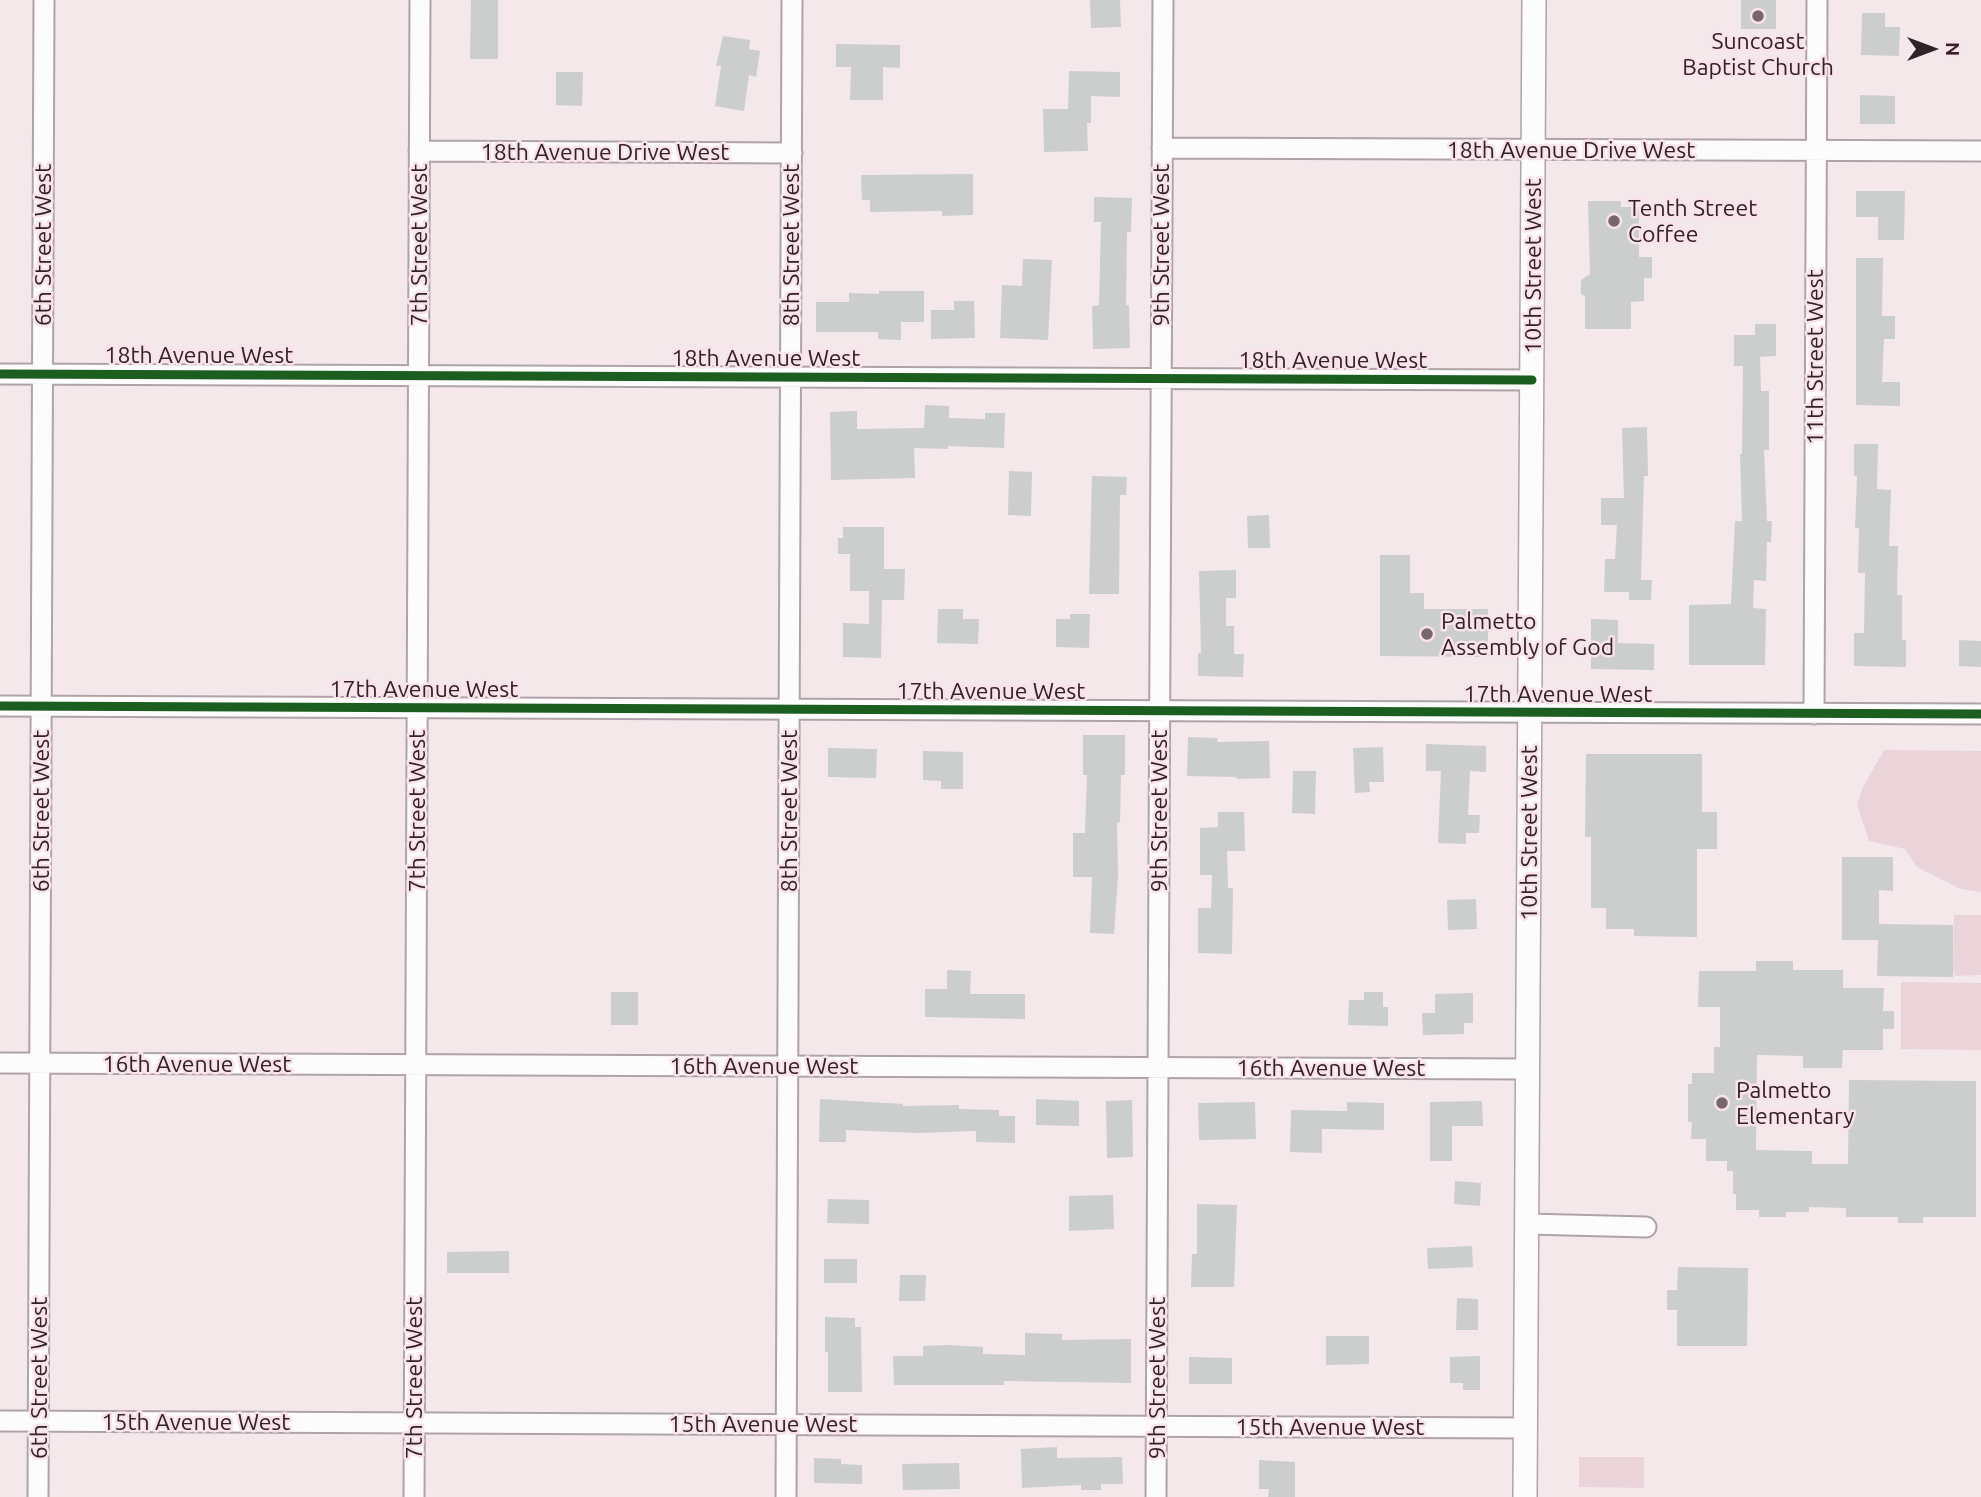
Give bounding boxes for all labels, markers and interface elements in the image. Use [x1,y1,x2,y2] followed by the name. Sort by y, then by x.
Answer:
[1750,8,1766,24] marker: Suncoast Baptist Church
[1897,14,1967,84] north arrow
[1682,27,1834,81] place label: Suncoast Baptist Church
[1942,42,1964,56] text: N
[1447,136,1695,164] street label: 18th Avenue Drive West
[481,138,729,166] street label: 18th Avenue Drive West
[29,164,57,326] street label: 6th Street West
[405,164,433,326] street label: 7th Street West
[777,164,805,326] street label: 8th Street West
[1147,164,1175,326] street label: 9th Street West
[1519,178,1547,354] street label: 10th Street West
[1628,194,1757,248] place label: Tenth Street Coffee
[1606,213,1622,229] marker: Tenth Street Coffee
[1801,269,1829,445] street label: 11th Street West
[105,341,293,369] street label: 18th Avenue West
[672,344,860,372] street label: 18th Avenue West
[1239,346,1427,374] street label: 18th Avenue West
[1441,607,1614,661] place label: Palmetto Assembly of God
[1419,626,1435,642] marker: Palmetto Assembly of God
[330,675,518,703] street label: 17th Avenue West
[897,677,1085,705] street label: 17th Avenue West
[1464,680,1652,708] street label: 17th Avenue West
[27,730,55,892] street label: 6th Street West
[403,730,431,892] street label: 7th Street West
[775,730,803,892] street label: 8th Street West
[1145,730,1173,892] street label: 9th Street West
[1515,745,1543,921] street label: 10th Street West
[103,1050,291,1078] street label: 16th Avenue West
[670,1052,858,1080] street label: 16th Avenue West
[1237,1054,1425,1082] street label: 16th Avenue West
[1736,1076,1854,1130] place label: Palmetto Elementary
[1714,1095,1730,1111] marker: Palmetto Elementary
[25,1297,53,1459] street label: 6th Street West
[400,1297,428,1459] street label: 7th Street West
[1143,1297,1171,1459] street label: 9th Street West
[102,1408,290,1436] street label: 15th Avenue West
[669,1410,857,1438] street label: 15th Avenue West
[1236,1413,1424,1441] street label: 15th Avenue West

